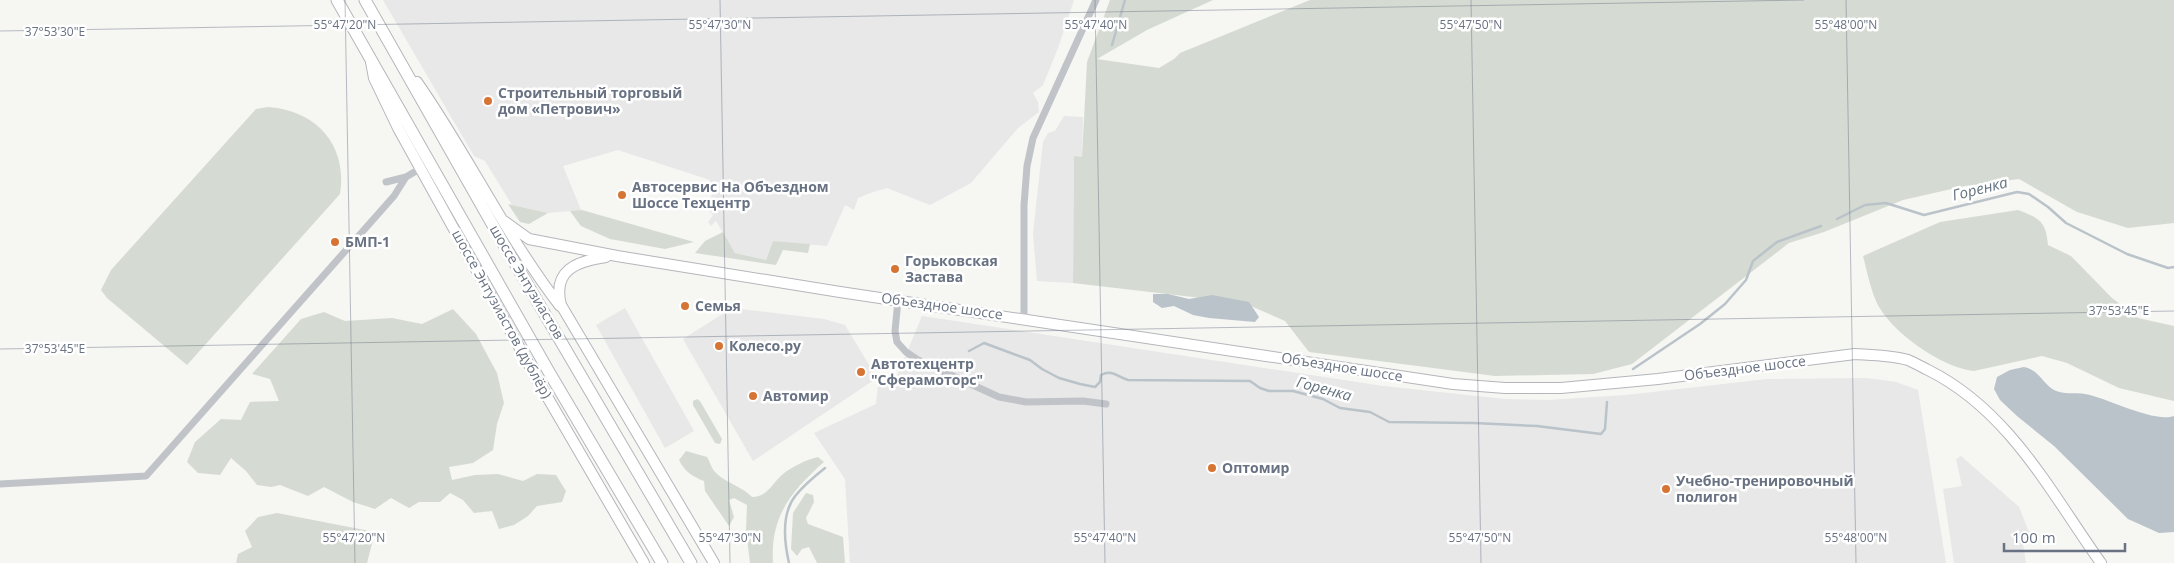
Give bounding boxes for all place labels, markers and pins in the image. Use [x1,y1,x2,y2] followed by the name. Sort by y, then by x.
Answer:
[498,83,682,118] place label: Строительный торговый дом «Петрович»
[482,95,494,107] marker: Строительный торговый дом «Петрович»
[632,177,829,212] place label: Автосервис На Объездном Шоссе Техцентр
[616,189,628,201] marker: Автосервис На Объездном Шоссе Техцентр
[345,232,390,251] place label: БМП-1
[329,236,341,248] marker: БМП-1
[905,251,998,286] place label: Горьковская Застава
[889,263,901,275] marker: Горьковская Застава
[695,296,741,315] place label: Семья
[679,300,691,312] marker: Семья
[729,336,801,355] place label: Колесо.ру
[713,340,725,352] marker: Колесо.ру
[871,354,983,389] place label: Автотехцентр "Сферамоторс"
[855,366,867,378] marker: Автотехцентр "Сферамоторс"
[763,386,829,405] place label: Автомир
[747,390,759,402] marker: Автомир
[1222,458,1290,477] place label: Оптомир
[1206,462,1218,474] marker: Оптомир
[1676,471,1854,506] place label: Учебно-тренировочный полигон
[1660,483,1672,495] marker: Учебно-тренировочный полигон

